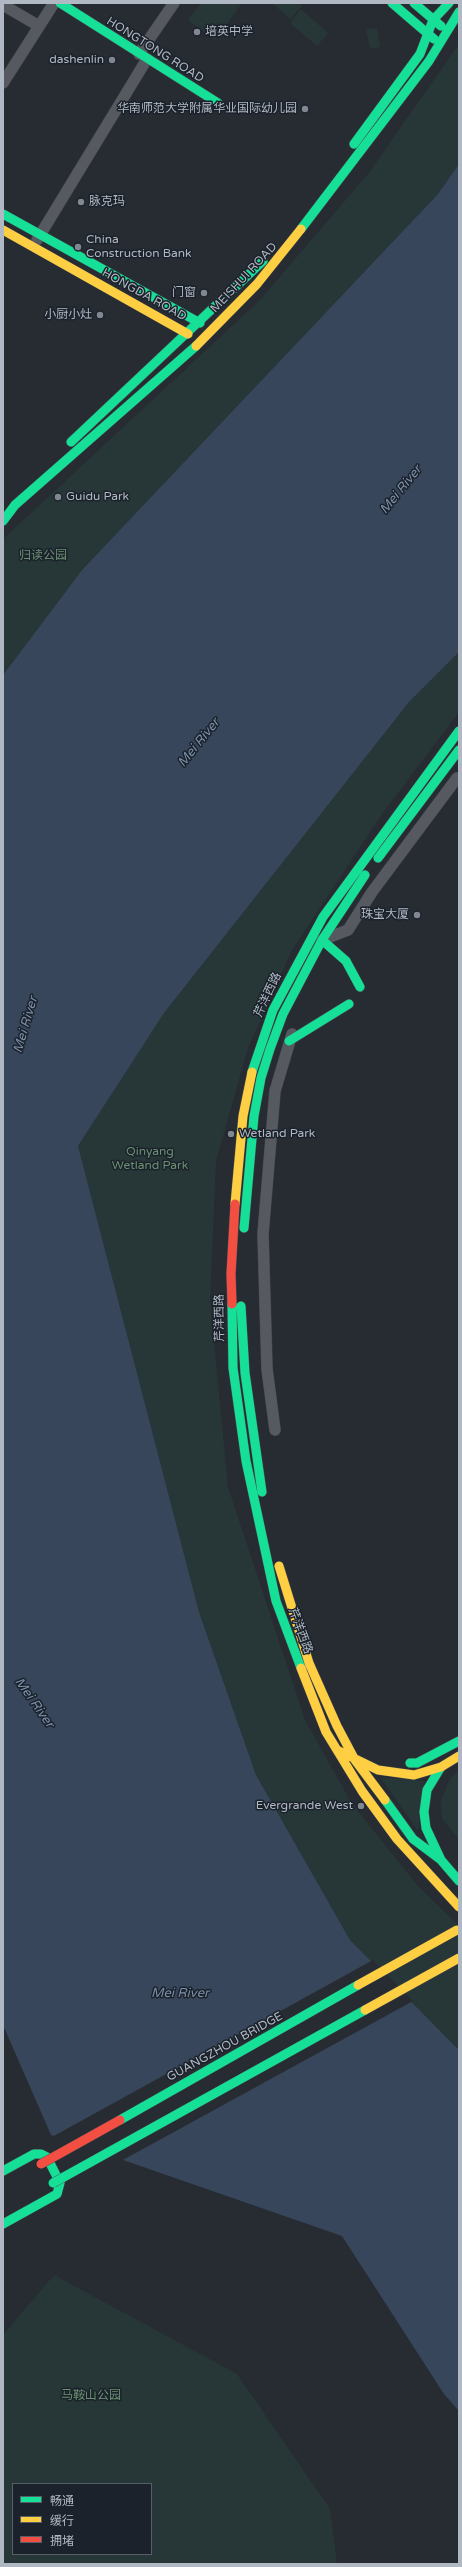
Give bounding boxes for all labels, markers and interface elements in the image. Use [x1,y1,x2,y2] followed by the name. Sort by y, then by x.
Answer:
[104,14,206,86] street label: HONGTONG ROAD
[205,25,253,39] place label: 培英中学
[192,27,202,37] marker: 培英中学
[49,53,104,67] place label: dashenlin
[107,55,117,65] marker: dashenlin
[117,102,297,116] place label: 华南师范大学附属华业国际幼儿园
[300,104,310,114] marker: 华南师范大学附属华业国际幼儿园
[89,195,125,209] place label: 脉克玛
[76,197,86,207] marker: 脉克玛
[86,233,192,261] place label: China Construction Bank
[208,240,280,316] street label: MEISHUI ROAD
[73,242,83,252] marker: China Construction Bank
[99,266,189,324] street label: HONGDA ROAD
[172,286,196,300] place label: 门窗
[199,288,209,298] marker: 门窗
[44,308,92,322] place label: 小厨小灶
[95,310,105,320] marker: 小厨小灶
[377,463,425,517] water label: Mei River
[66,490,129,504] place label: Guidu Park
[53,492,63,502] marker: Guidu Park
[19,549,67,563] park label: 归读公园
[175,716,223,770] water label: Mei River
[361,908,409,922] place label: 珠宝大厦
[412,910,422,920] marker: 珠宝大厦
[251,970,285,1020] street label: 芹洋西路
[11,995,41,1055] water label: Mei River
[239,1127,315,1141] place label: Wetland Park
[226,1129,236,1139] marker: Wetland Park
[112,1145,188,1173] park label: Qinyang Wetland Park
[212,1294,228,1342] street label: 芹洋西路
[285,1606,315,1656] street label: 芹洋西路
[11,1675,57,1731] water label: Mei River
[256,1799,353,1813] place label: Evergrande West
[356,1801,366,1811] marker: Evergrande West
[151,1986,209,2002] water label: Mei River
[165,2009,285,2085] street label: GUANGZHOU BRIDGE
[61,2389,121,2403] park label: 马鞍山公园
[12,2483,152,2555] legend
[50,2494,74,2508] text: 畅通
[50,2514,74,2528] text: 缓行
[50,2534,74,2548] text: 拥堵

